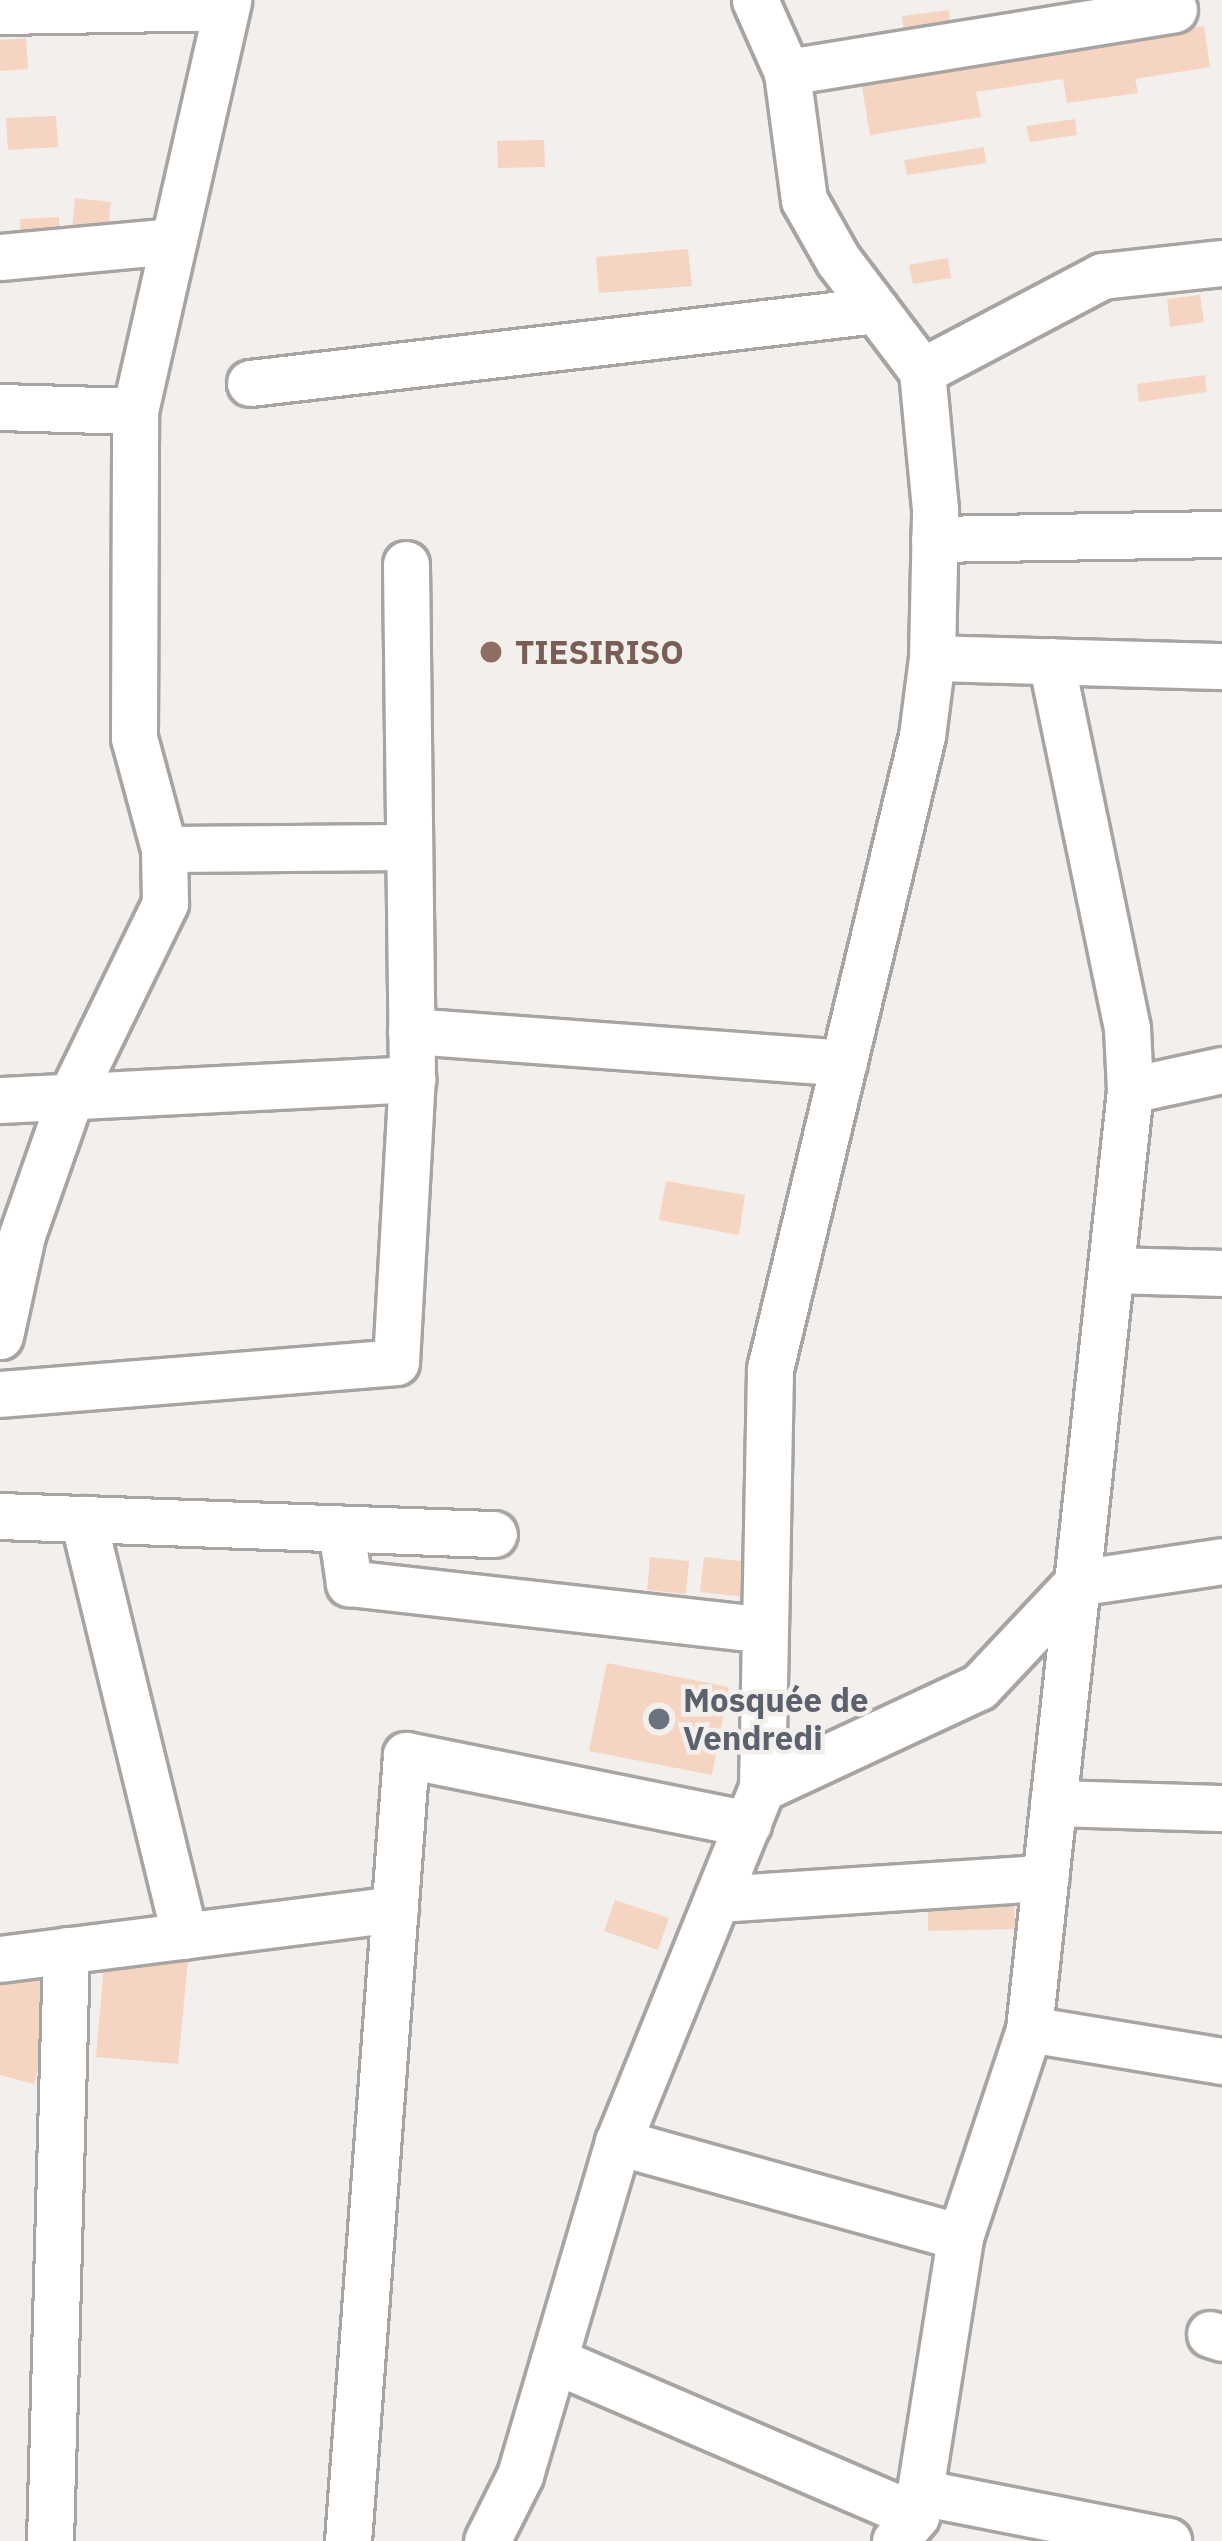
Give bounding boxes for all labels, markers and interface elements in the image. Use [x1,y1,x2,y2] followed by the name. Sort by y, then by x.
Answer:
[515,632,684,672] place label: TIESIRISO
[478,639,504,665] marker: TIESIRISO
[683,1680,868,1758] place label: Mosquée de Vendredi
[646,1706,672,1732] marker: Mosquée de Vendredi

